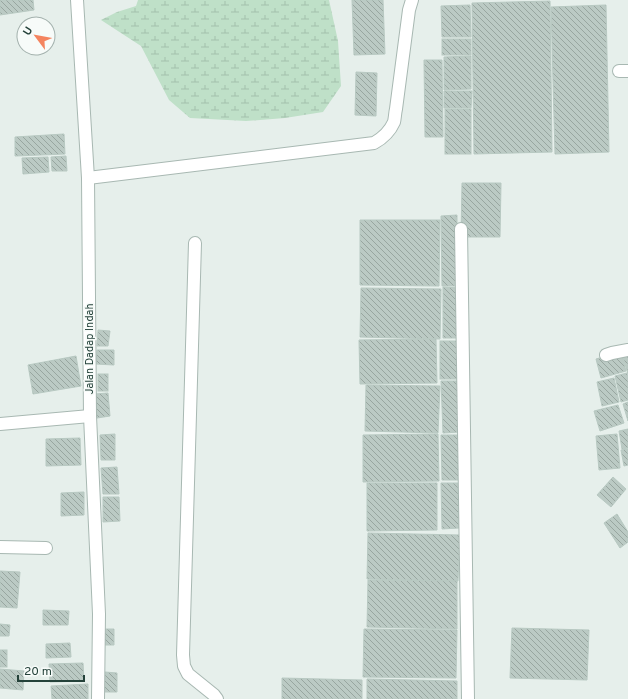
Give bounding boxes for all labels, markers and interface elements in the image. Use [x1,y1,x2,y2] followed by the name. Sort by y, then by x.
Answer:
[16,16,56,56] north arrow
[20,24,36,38] text: U
[83,303,97,395] street label: Jalan Dadap Indah
[18,657,84,683] scale bar
[24,664,52,680] text: 20 m

